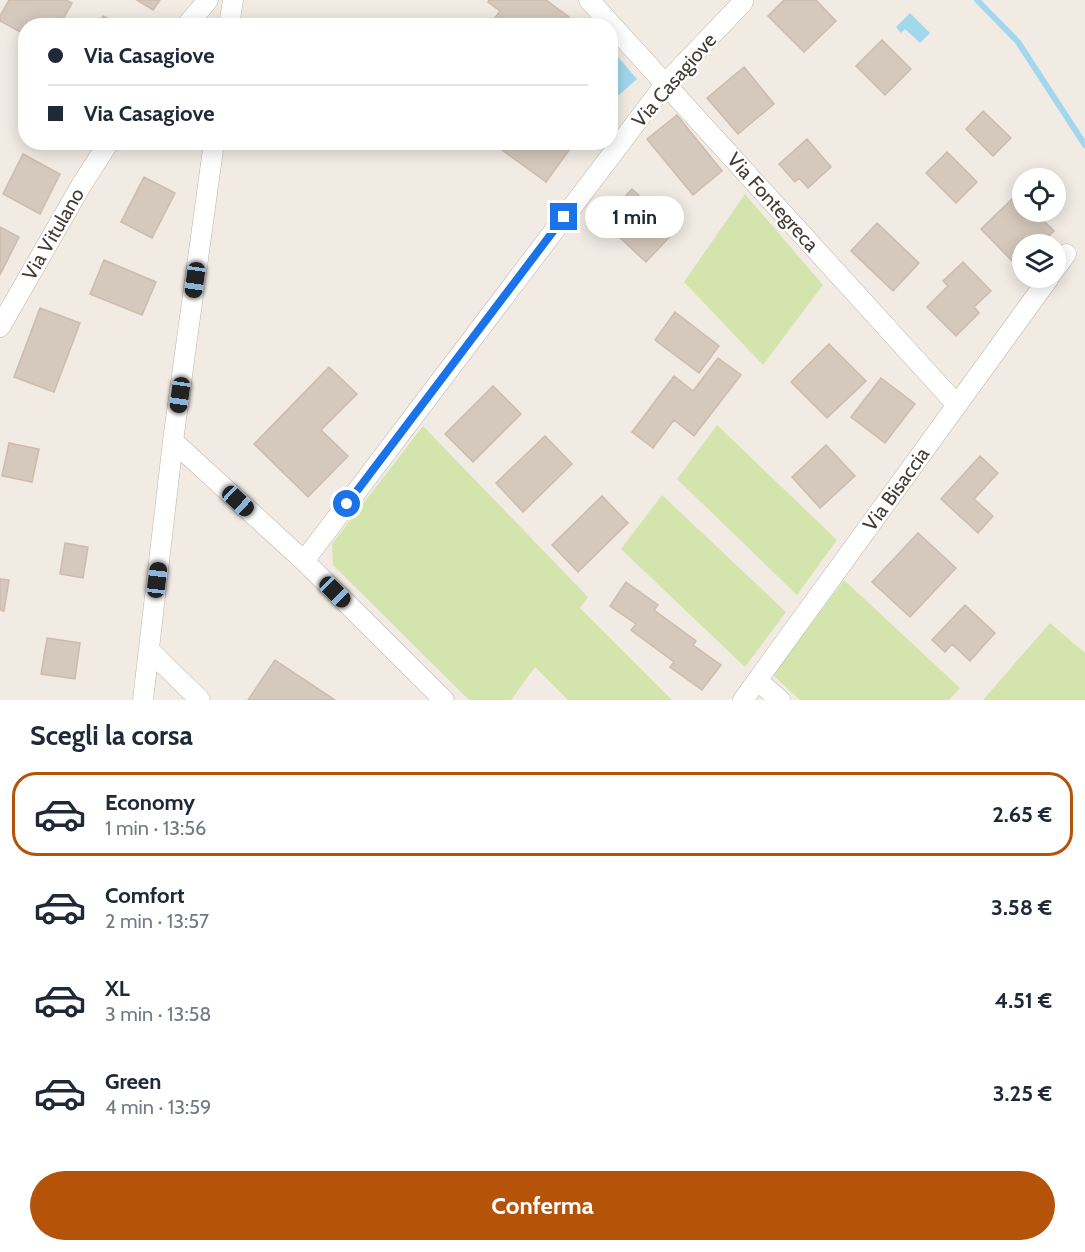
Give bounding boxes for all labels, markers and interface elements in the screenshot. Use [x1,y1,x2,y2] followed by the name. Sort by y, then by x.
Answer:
[627,28,721,132] street label: Via Casagiove
[84,42,215,69] text: Via Casagiove
[84,100,215,127] text: Via Casagiove
[722,148,824,257] street label: Via Fontegreca
[1012,168,1066,288] map controls
[1012,168,1066,222] button: locate
[17,184,89,284] street label: Via Vitulano
[585,196,684,238] callout: 1 min
[550,203,577,230] route end
[612,205,657,229] text: 1 min
[1012,234,1066,288] button: layers
[184,261,206,299] car
[169,376,191,414] car
[858,442,935,535] street label: Via Bisaccia
[219,482,257,520] car
[333,490,360,517] route start
[146,561,168,599] car
[316,573,354,611] car
[30,719,193,752] text: Scegli la corsa
[33,787,87,841] icon: car
[105,789,195,816] text: Economy
[992,801,1052,828] text: 2.65 €
[105,816,206,840] text: 1 min · 13:56
[33,880,87,934] icon: car
[105,882,184,909] text: Comfort
[991,894,1052,921] text: 3.58 €
[105,909,209,933] text: 2 min · 13:57
[33,973,87,1027] icon: car
[105,975,130,1002] text: XL
[994,987,1052,1014] text: 4.51 €
[105,1002,211,1026] text: 3 min · 13:58
[33,1066,87,1120] icon: car
[105,1068,161,1095] text: Green
[993,1080,1052,1107] text: 3.25 €
[105,1095,211,1119] text: 4 min · 13:59
[30,1171,1055,1240] button: Conferma

